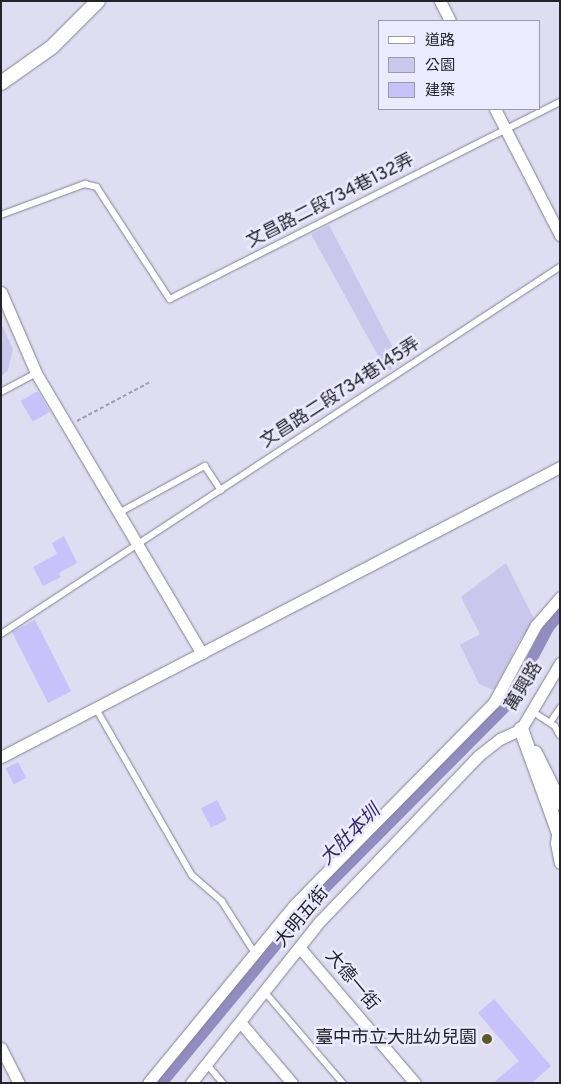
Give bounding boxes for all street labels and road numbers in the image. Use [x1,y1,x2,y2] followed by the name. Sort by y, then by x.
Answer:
[244,150,418,254] street label: 文昌路二段734巷132弄
[257,334,425,454] street label: 文昌路二段734巷145弄
[502,658,548,716] street label: 萬興路
[272,883,334,953] street label: 大明五街
[320,946,382,1016] street label: 大德一街

